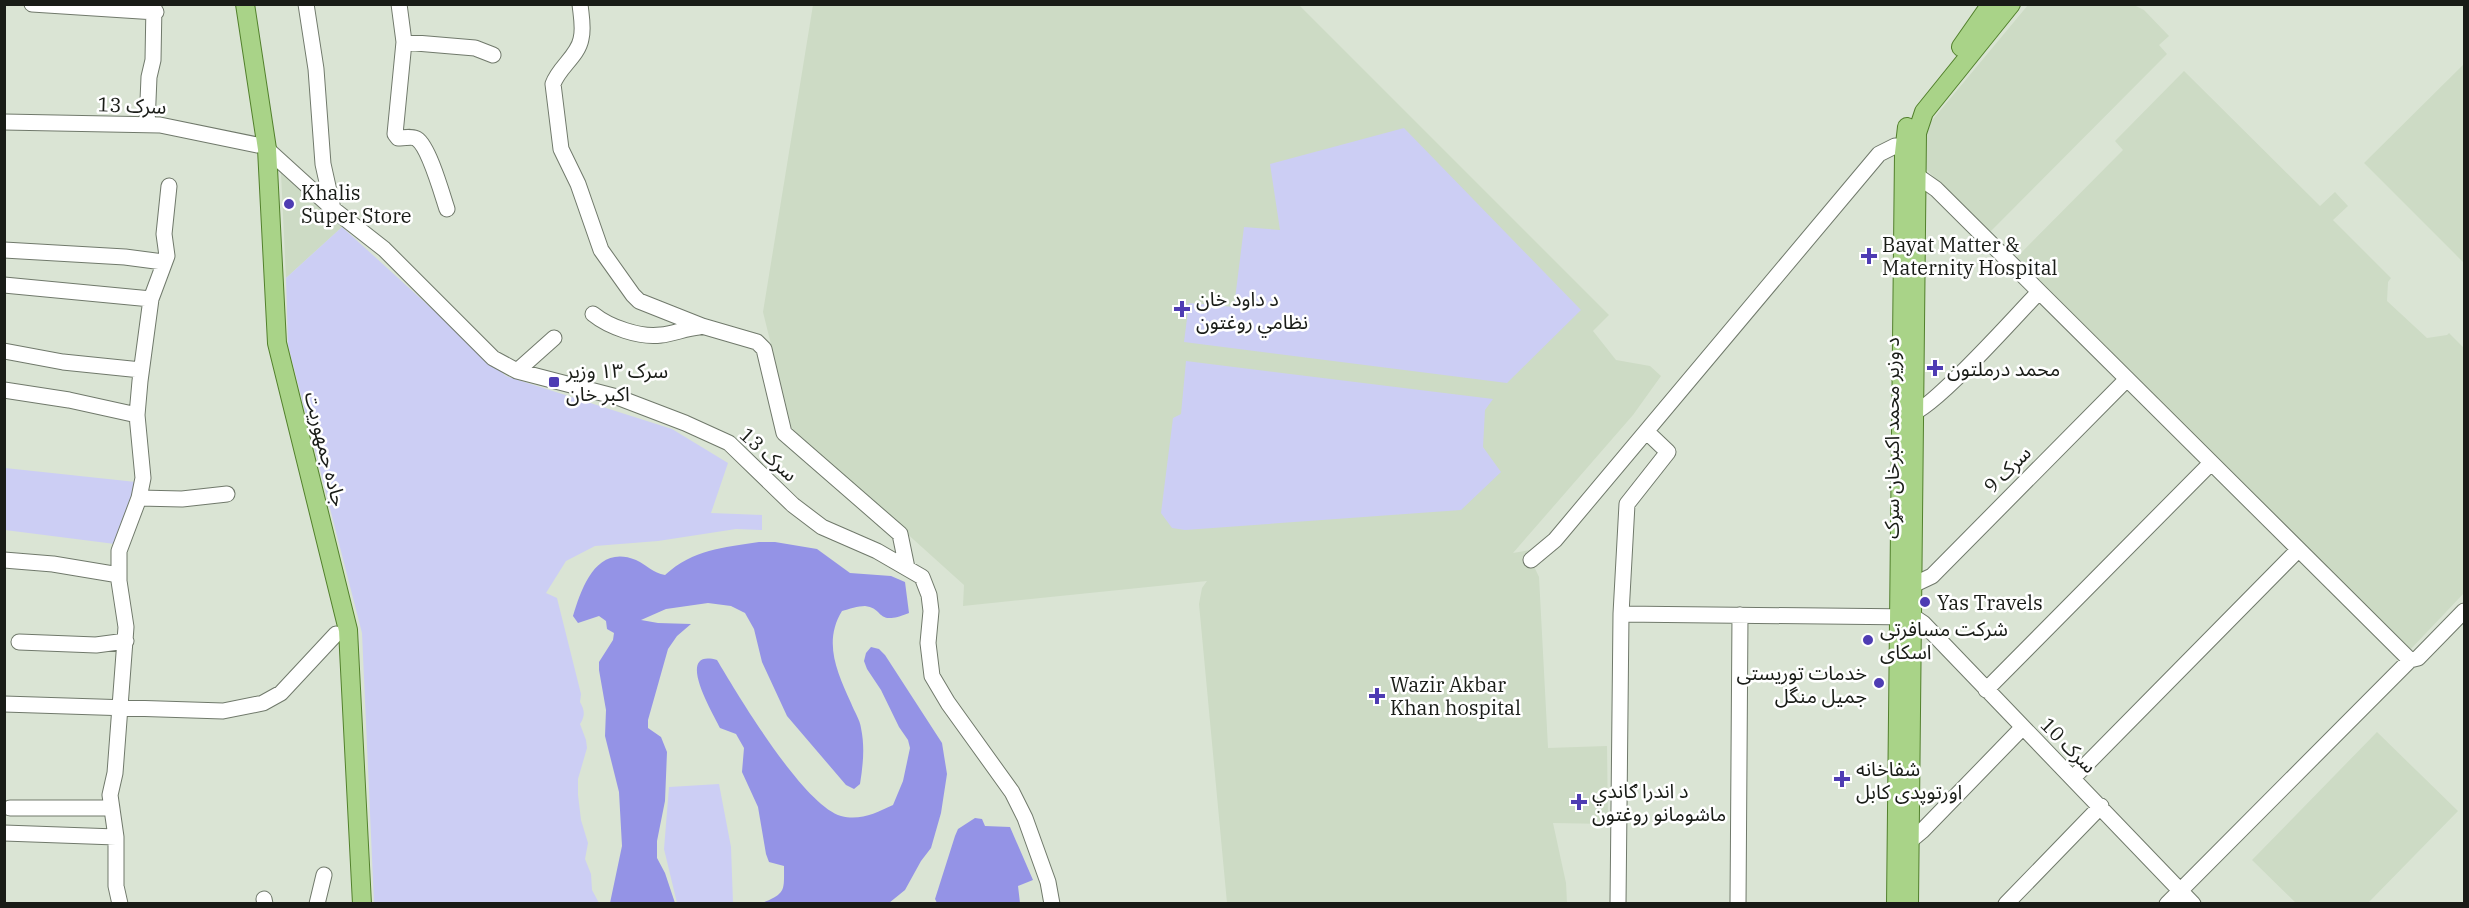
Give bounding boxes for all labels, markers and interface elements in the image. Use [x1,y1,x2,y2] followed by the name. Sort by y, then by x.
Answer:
[97,90,167,120] street label: سرک 13
[301,179,412,229] place label: Khalis Super Store
[282,197,296,211] marker: Khalis Super Store
[1882,231,2058,281] place label: Bayat Matter & Maternity Hospital
[1860,247,1878,265] marker: Bayat Matter & Maternity Hospital
[1196,285,1308,337] place label: د داود خان نظامي روغتون
[1173,300,1191,318] marker: د داود خان نظامي روغتون
[1878,337,1905,539] street label: د وزیر محمد اکبرخان سړک
[1947,355,2060,382] place label: محمد درملتون
[565,357,668,407] place label: سرک ۱۳ وزیر اکبر خان
[1928,361,1942,375] marker: محمد درملتون
[547,375,561,389] marker: سرک ۱۳ وزیر اکبر خان
[299,389,353,509] street label: جاده جمهوریت
[734,421,804,487] street label: سرک 13
[1977,439,2037,499] street label: سرک 9
[1937,589,2043,616] place label: Yas Travels
[1918,595,1932,609] marker: Yas Travels
[1880,615,2008,665] place label: شرکت مسافرتی اسکای
[1861,633,1875,647] marker: شرکت مسافرتی اسکای
[1736,659,1867,709] place label: خدمات توریستی جمیل منگل
[1390,671,1521,721] place label: Wazir Akbar Khan hospital
[1872,676,1886,690] marker: خدمات توریستی جمیل منگل
[1368,687,1386,705] marker: Wazir Akbar Khan hospital
[2035,711,2103,779] street label: سرک 10
[1856,755,1962,805] place label: شفاخانه اورتوپدی کابل
[1833,770,1851,788] marker: شفاخانه اورتوپدی کابل
[1592,777,1726,827] place label: د اندرا ګاندي ماشومانو روغتون
[1570,793,1588,811] marker: د اندرا ګاندي ماشومانو روغتون

